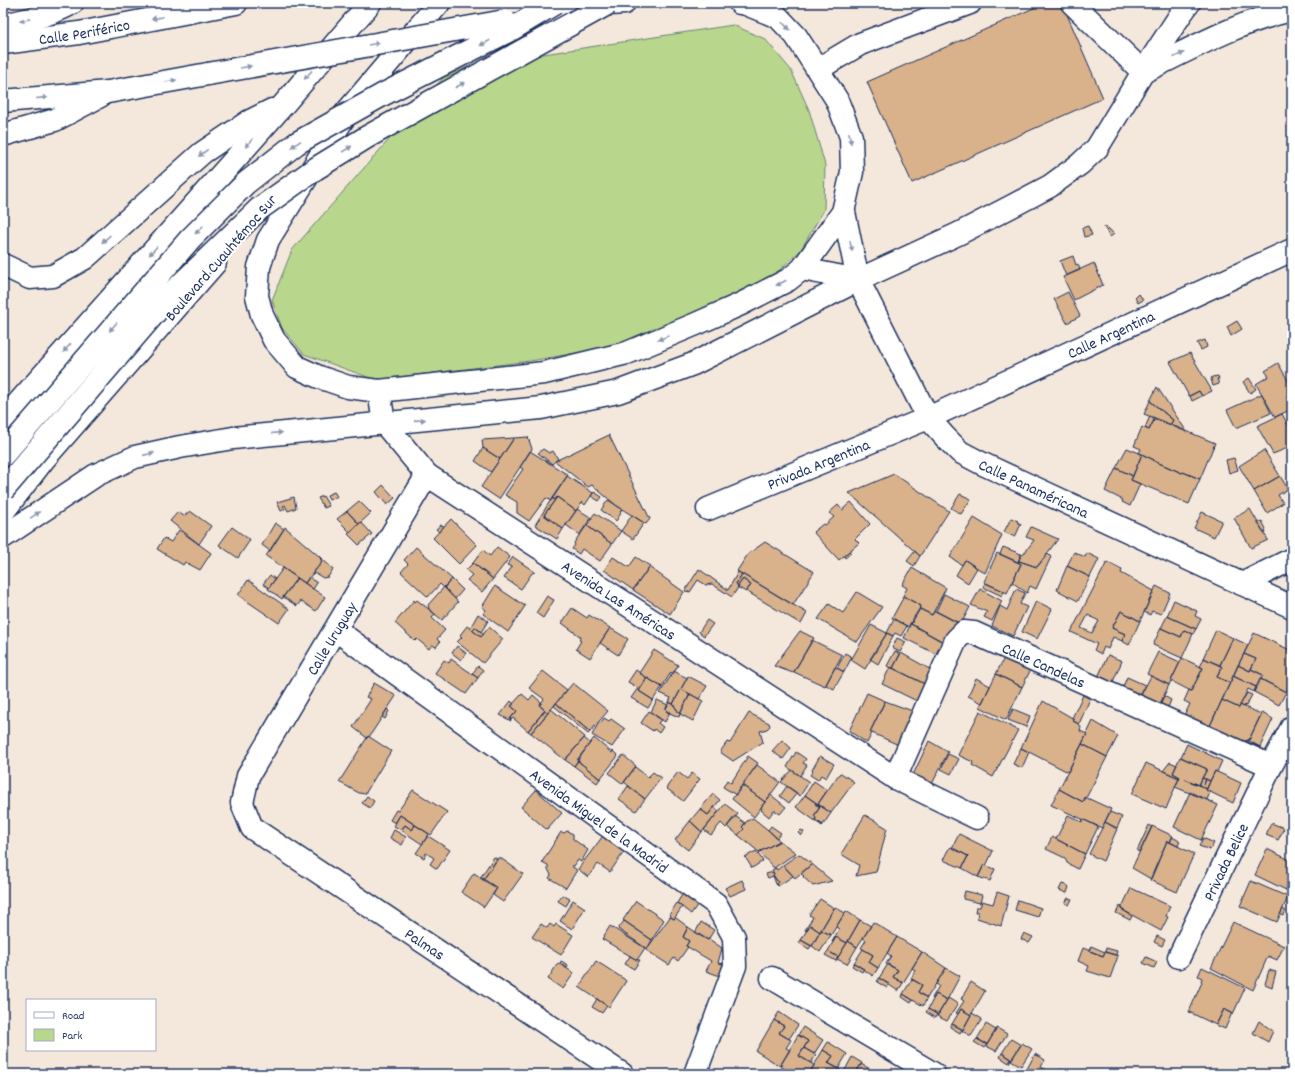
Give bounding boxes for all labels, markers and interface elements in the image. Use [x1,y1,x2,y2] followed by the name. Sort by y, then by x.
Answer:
[38,15,132,52] street label: Calle Periférico
[151,16,163,22] one-way arrow
[19,17,31,23] one-way arrow
[782,21,791,31] one-way arrow
[479,40,491,46] one-way arrow
[368,41,380,47] one-way arrow
[1173,52,1184,58] one-way arrow
[240,64,252,70] one-way arrow
[304,70,313,80] one-way arrow
[164,77,177,83] one-way arrow
[454,82,466,88] one-way arrow
[36,95,48,101] one-way arrow
[847,131,853,144] one-way arrow
[244,138,254,148] one-way arrow
[291,140,302,148] one-way arrow
[341,145,352,153] one-way arrow
[198,148,209,157] one-way arrow
[160,190,283,327] street label: Boulevard Cuauhtémoc Sur
[194,225,204,235] one-way arrow
[101,234,111,244] one-way arrow
[848,240,854,252] one-way arrow
[149,246,158,256] one-way arrow
[775,280,786,287] one-way arrow
[1064,306,1159,366] street label: Calle Argentina
[109,322,118,333] one-way arrow
[657,335,668,341] one-way arrow
[62,343,71,353] one-way arrow
[414,416,426,423] one-way arrow
[271,430,283,437] one-way arrow
[764,434,874,497] street label: Privada Argentina
[143,450,155,456] one-way arrow
[974,454,1092,526] street label: Calle Panaméricana
[30,511,41,519] one-way arrow
[556,556,680,647] street label: Avenida Las Américas
[302,598,364,680] street label: Calle Uruguay
[998,638,1089,695] street label: Calle Candelas
[524,764,672,880] street label: Avenida Miguel de la Madrid
[1199,820,1256,905] street label: Privada Belice
[399,924,449,967] street label: Palmas
[26,999,156,1051] legend
[62,1008,84,1025] text: Road
[62,1028,83,1045] text: Park

